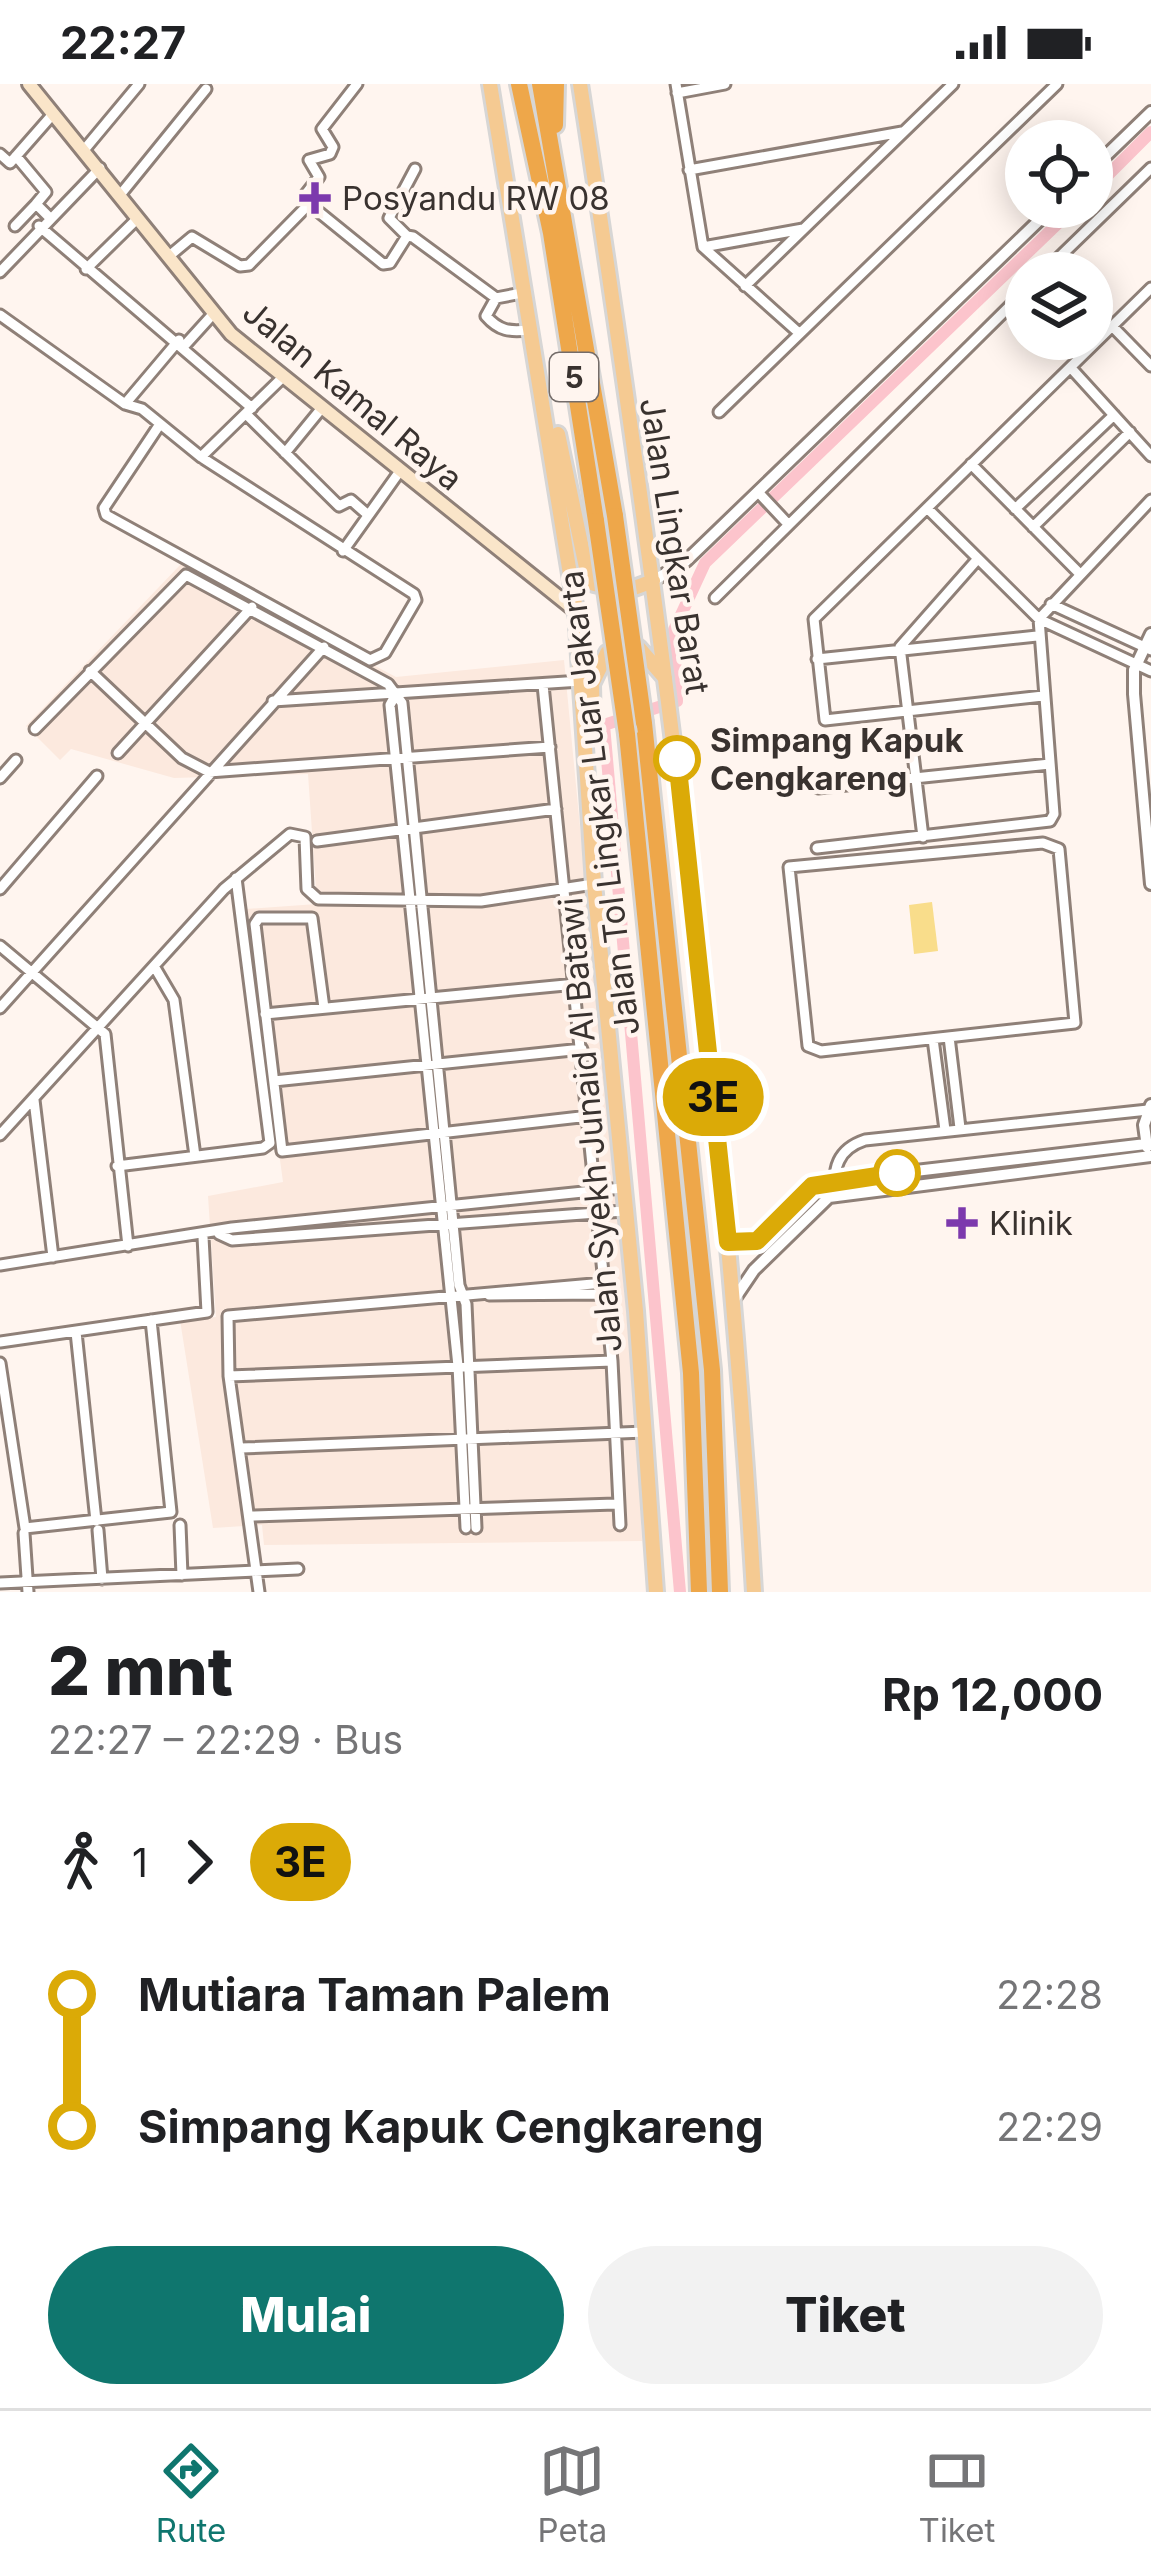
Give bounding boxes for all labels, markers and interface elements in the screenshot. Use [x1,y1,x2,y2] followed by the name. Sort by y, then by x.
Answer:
[60,15,186,70] text: 22:27
[1005,120,1113,360] map controls
[1005,120,1113,228] button: locate
[342,178,610,218] place label: Posyandu RW 08
[299,182,331,214] marker: Posyandu RW 08
[1005,252,1113,360] button: layers
[235,292,471,498] street label: Jalan Kamal Raya
[550,353,598,401] road number: 5
[632,395,718,697] street label: Jalan Lingkar Barat
[551,568,647,1038] street label: Jalan Tol Lingkar Luar Jakarta
[710,720,964,798] place label: Simpang Kapuk Cengkareng
[655,737,699,781] marker: Simpang Kapuk Cengkareng
[550,896,630,1354] street label: Jalan Syekh Junaid Al Batawi
[659,1058,767,1136] line badge: 3E
[687,1071,739,1122] text: 3E
[875,1151,919,1195] unlabelled marker
[989,1203,1073,1243] place label: Klinik
[946,1207,978,1239] marker: Klinik
[48,1631,233,1711] text: 2 mnt
[882,1667,1103,1722] text: Rp 12,000
[48,1716,403,1763] text: 22:27 – 22:29 · Bus
[48,1829,114,1895] icon: walk
[166,1829,232,1895] icon: forward
[274,1836,327,1887] text: 3E
[132,1839,148,1886] text: 1
[138,1967,611,2022] text: Mutiara Taman Palem
[996,1971,1103,2018] text: 22:28
[138,2099,764,2154] text: Simpang Kapuk Cengkareng
[996,2103,1103,2150] text: 22:29
[48,2246,564,2384] button: Mulai
[588,2246,1103,2384] button: Tiket
[156,2438,226,2550] tab: Rute
[538,2438,607,2550] tab: Peta
[919,2438,995,2550] tab: Tiket

